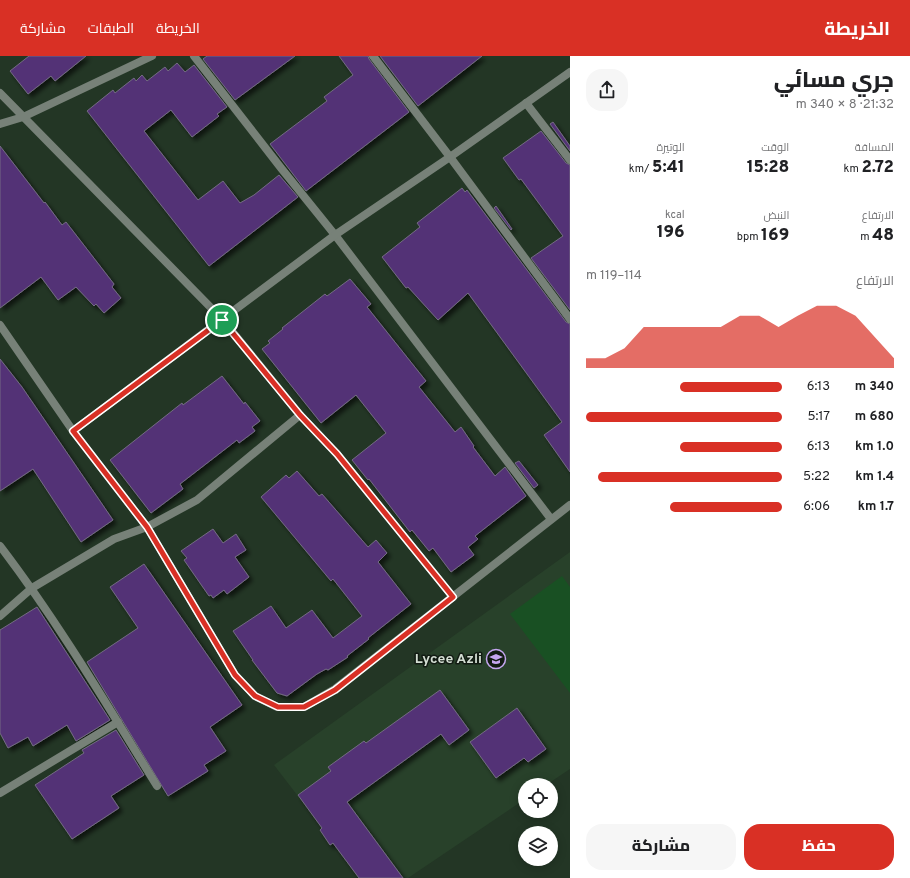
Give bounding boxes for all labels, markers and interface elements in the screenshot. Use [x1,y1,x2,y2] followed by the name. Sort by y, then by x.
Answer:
[824,18,890,42] text: الخريطة
[20,21,66,38] text: مشاركة
[88,21,134,38] text: الطبقات
[156,21,200,38] text: الخريطة
[774,68,894,95] text: جري مسائي
[586,69,628,111] button: share
[796,97,894,113] text: 21:32 · 8 × 340 m
[656,141,685,155] text: الوتيرة
[761,141,789,155] text: الوقت
[855,141,894,155] text: المسافة
[652,157,685,179] text: 5:41
[747,157,789,179] text: 15:28
[861,157,894,179] text: 2.72
[629,162,652,176] text: /km
[844,162,861,176] text: km
[665,208,685,222] text: kcal
[763,209,789,223] text: النبض
[862,209,894,223] text: الارتفاع
[657,222,685,244] text: 196
[761,225,789,247] text: 169
[872,225,894,247] text: 48
[737,230,761,244] text: bpm
[860,230,872,244] text: m
[586,268,642,284] text: 114–119 m
[856,274,894,290] text: الارتفاع
[205,303,239,337] pin
[211,309,233,331] icon: arrive
[807,379,830,395] text: 6:13
[855,379,894,395] text: 340 m
[807,409,830,425] text: 5:17
[855,409,894,425] text: 680 m
[807,439,830,455] text: 6:13
[855,439,894,455] text: 1.0 km
[803,469,830,485] text: 5:22
[855,469,894,485] text: 1.4 km
[803,499,830,515] text: 6:06
[858,499,894,515] text: 1.7 km
[485,648,507,670] school or university icon: Lycee Azli
[415,651,482,668] place label: Lycee Azli
[518,778,558,866] map controls
[518,778,558,818] button: locate
[586,824,736,870] button: مشاركة
[744,824,894,870] button: حفظ
[518,826,558,866] button: layers

